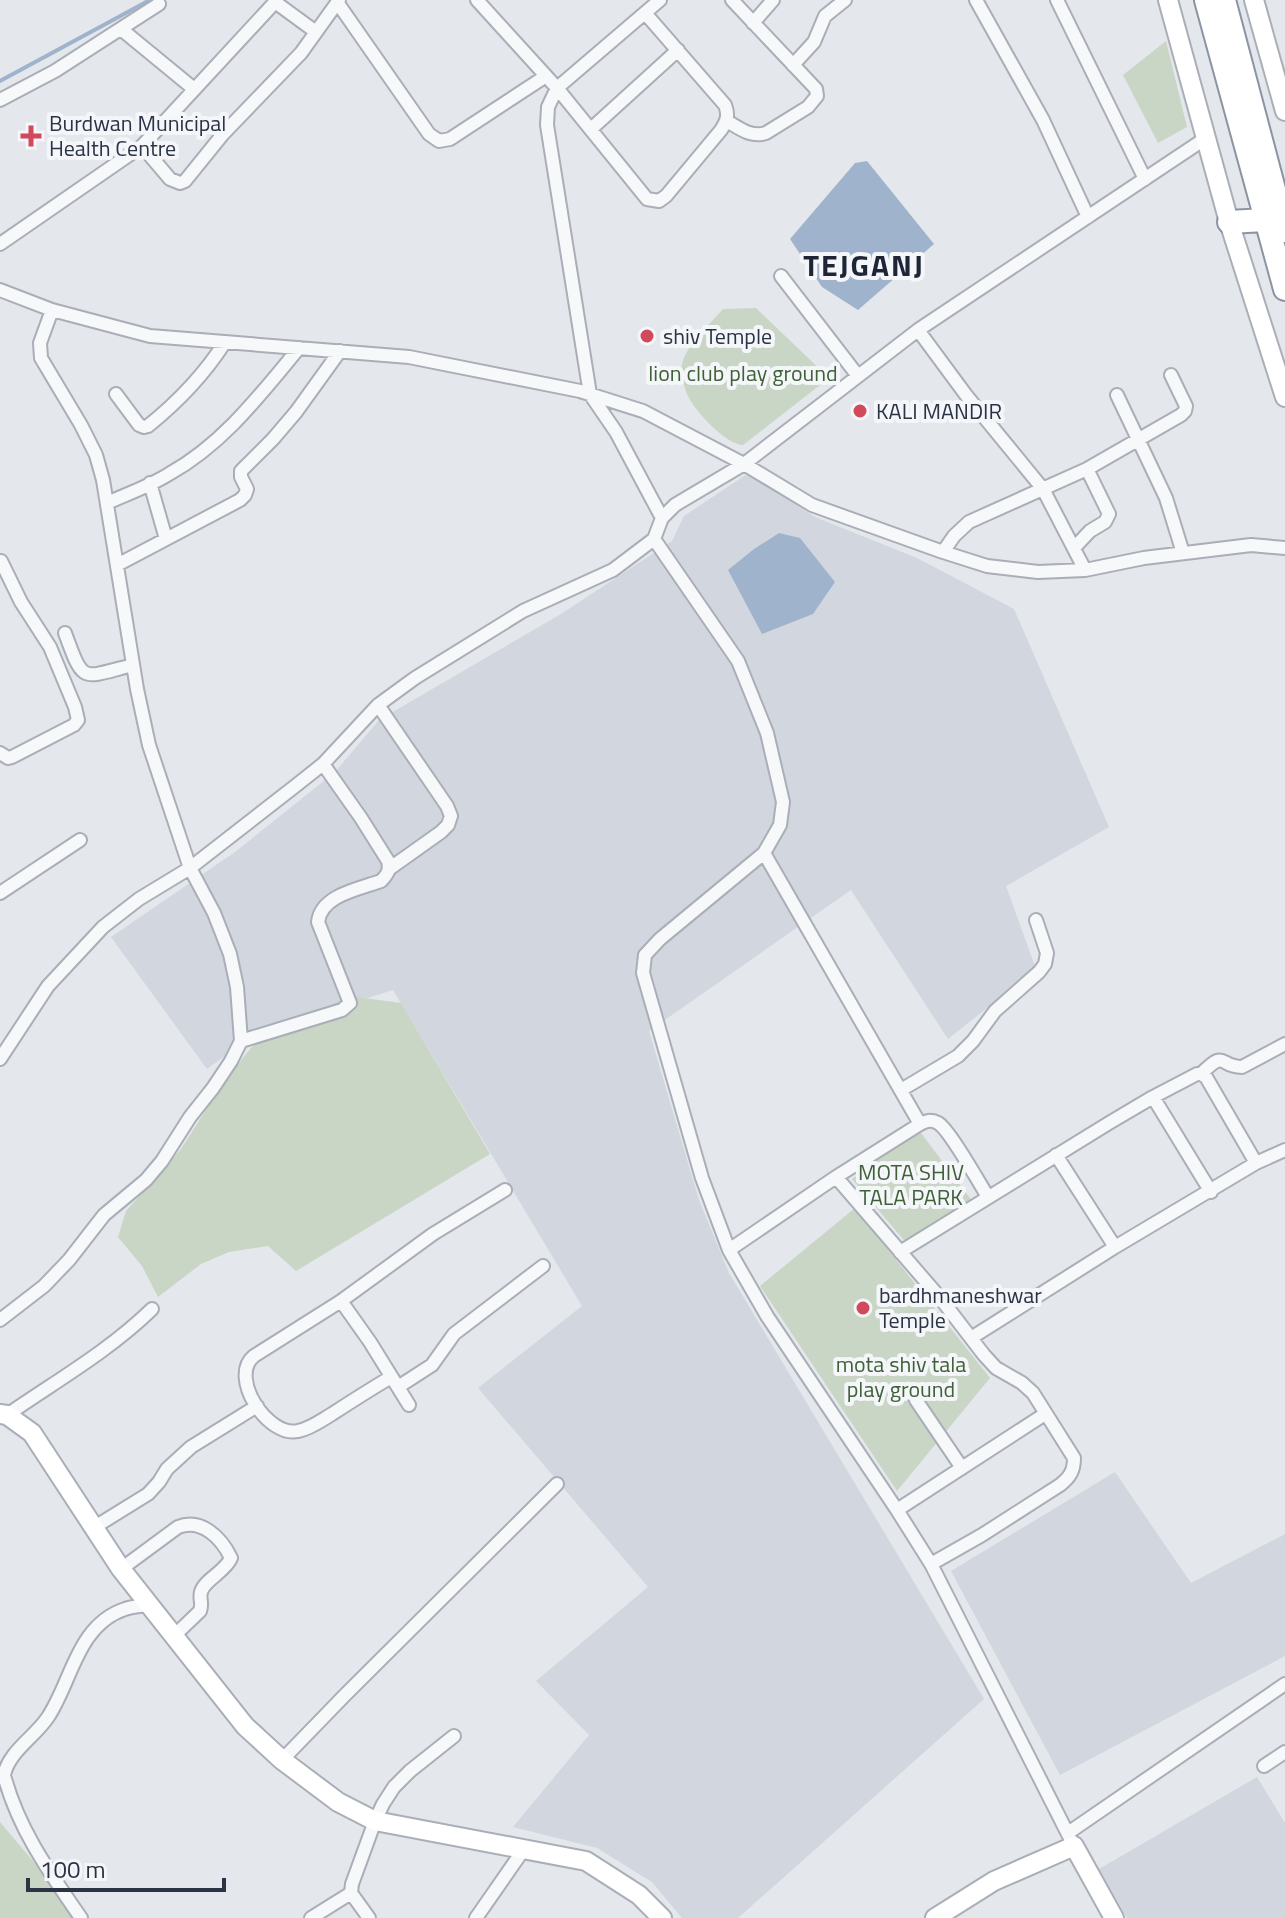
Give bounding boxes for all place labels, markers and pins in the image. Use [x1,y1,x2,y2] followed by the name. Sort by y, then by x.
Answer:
[49,106,226,165] place label: Burdwan Municipal Health Centre
[20,125,42,147] marker: Burdwan Municipal Health Centre
[663,319,772,353] place label: shiv Temple
[638,327,656,345] marker: shiv Temple
[876,394,1002,428] place label: KALI MANDIR
[851,402,869,420] marker: KALI MANDIR
[879,1278,1042,1337] place label: bardhmaneshwar Temple
[854,1299,872,1317] marker: bardhmaneshwar Temple

